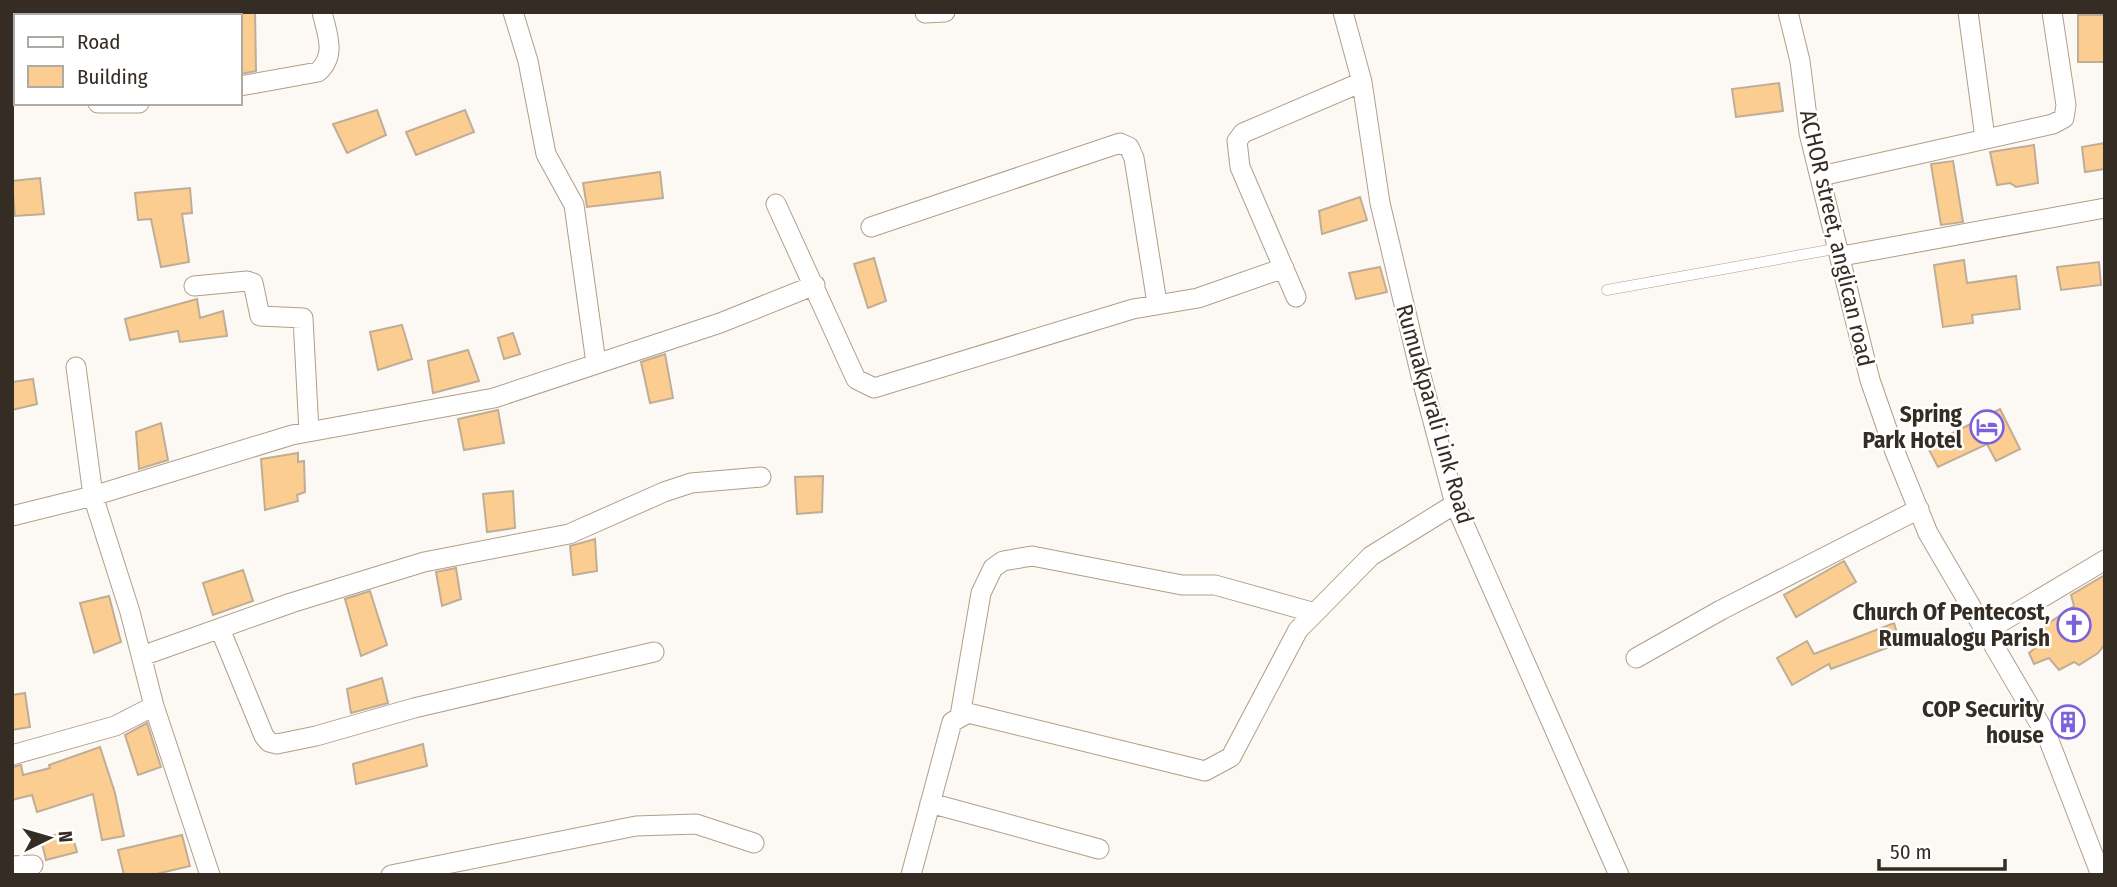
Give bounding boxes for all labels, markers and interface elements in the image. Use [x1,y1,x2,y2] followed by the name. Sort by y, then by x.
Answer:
[14,14,242,105] legend
[77,29,121,55] text: Road
[77,64,148,90] text: Building
[1794,107,1880,369] street label: ACHOR street, anglican road
[1390,301,1480,527] street label: Rumuakparali Link Road
[1862,400,1963,454] place label: Spring Park Hotel
[1968,408,2006,446] hotel icon: Spring Park Hotel
[1852,598,2050,652] place label: Church Of Pentecost, Rumualogu Parish
[2055,606,2093,644] church icon: Church Of Pentecost, Rumualogu Parish
[1922,695,2045,749] place label: COP Security house
[2049,703,2087,741] building icon: COP Security house
[14,803,84,873] north arrow
[1879,828,2005,872] scale bar
[53,830,77,843] text: N
[1890,839,1932,865] text: 50 m

